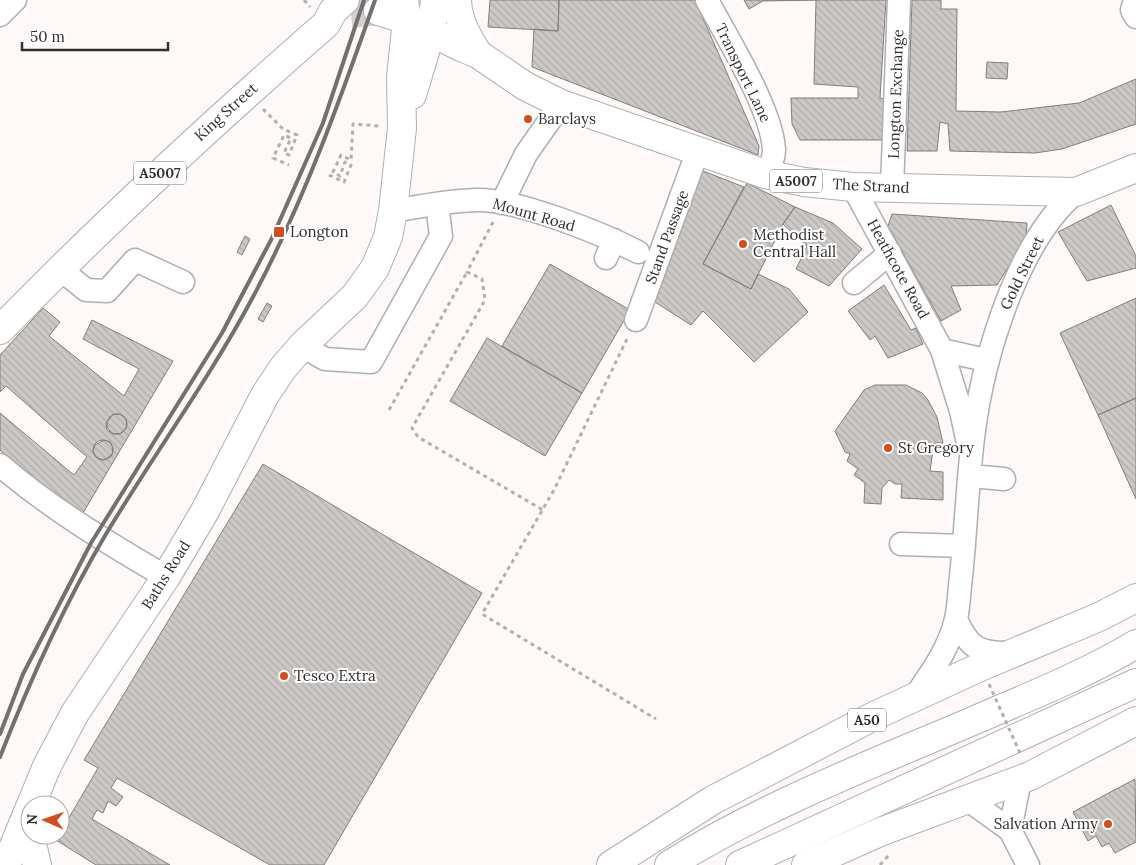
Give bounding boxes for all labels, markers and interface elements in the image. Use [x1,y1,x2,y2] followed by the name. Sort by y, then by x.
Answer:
[22,20,169,52] scale bar
[711,20,776,125] street label: Transport Lane
[30,27,65,46] text: 50 m
[884,29,907,159] street label: Longton Exchange
[190,78,261,145] street label: King Street
[538,109,596,128] place label: Barclays
[522,113,534,125] marker: Barclays
[134,162,186,184] road number: A5007
[770,170,822,192] road number: A5007
[832,174,910,197] street label: The Strand
[641,187,692,286] street label: Stand Passage
[491,194,578,235] street label: Mount Road
[863,215,934,322] street label: Heathcote Road
[290,222,349,241] place label: Longton
[272,225,286,239] marker: Longton
[753,225,836,261] place label: Methodist Central Hall
[996,233,1048,313] street label: Gold Street
[737,238,749,250] marker: Methodist Central Hall
[898,438,974,457] place label: St Gregory
[882,442,894,454] marker: St Gregory
[137,537,194,613] street label: Baths Road
[294,666,376,685] place label: Tesco Extra
[278,670,290,682] marker: Tesco Extra
[848,708,886,732] road number: A50
[20,795,70,845] north arrow
[23,814,41,825] text: N
[994,814,1098,833] place label: Salvation Army
[1102,818,1114,830] marker: Salvation Army

